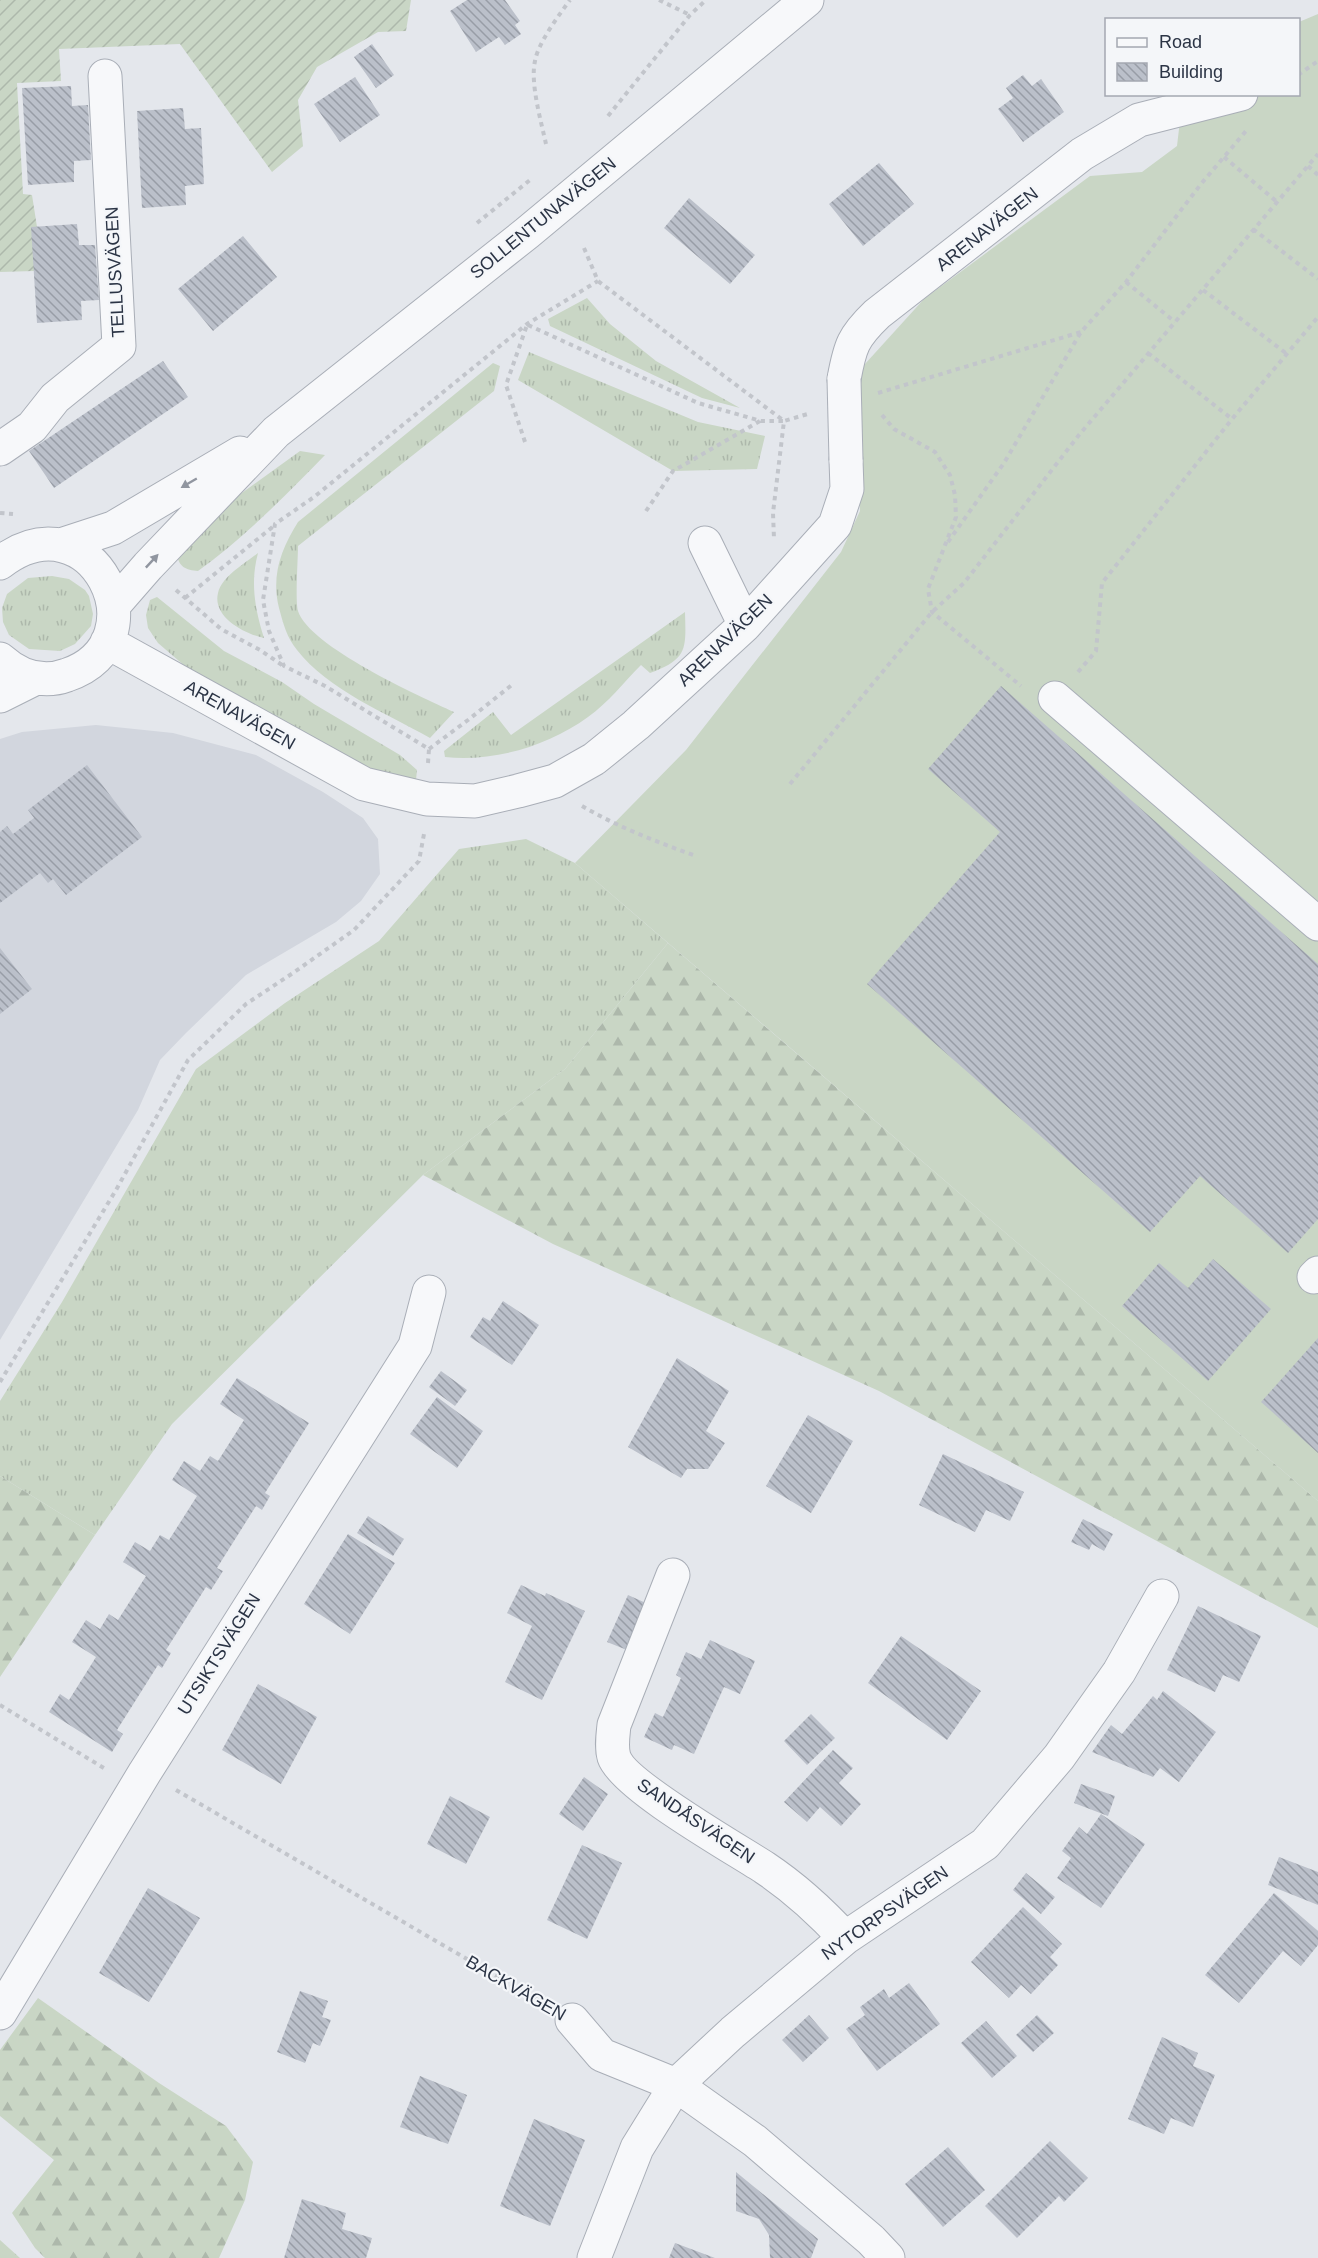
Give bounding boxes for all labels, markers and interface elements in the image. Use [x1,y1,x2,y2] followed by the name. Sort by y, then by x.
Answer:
[1105,18,1300,96] legend
[1159,32,1202,52] text: Road
[1159,62,1223,82] text: Building
[466,153,620,283] street label: SOLLENTUNAVÄGEN
[932,183,1042,275] street label: ARENAVÄGEN
[102,206,128,338] street label: TELLUSVÄGEN
[180,478,197,488] one-way arrow
[145,554,158,569] one-way arrow
[674,590,776,690] street label: ARENAVÄGEN
[181,676,299,754] street label: ARENAVÄGEN
[174,1590,264,1718] street label: UTSIKTSVÄGEN
[634,1774,758,1868] street label: SANDÅSVÄGEN
[818,1862,952,1964] street label: NYTORPSVÄGEN
[462,1951,570,2025] street label: BACKVÄGEN

